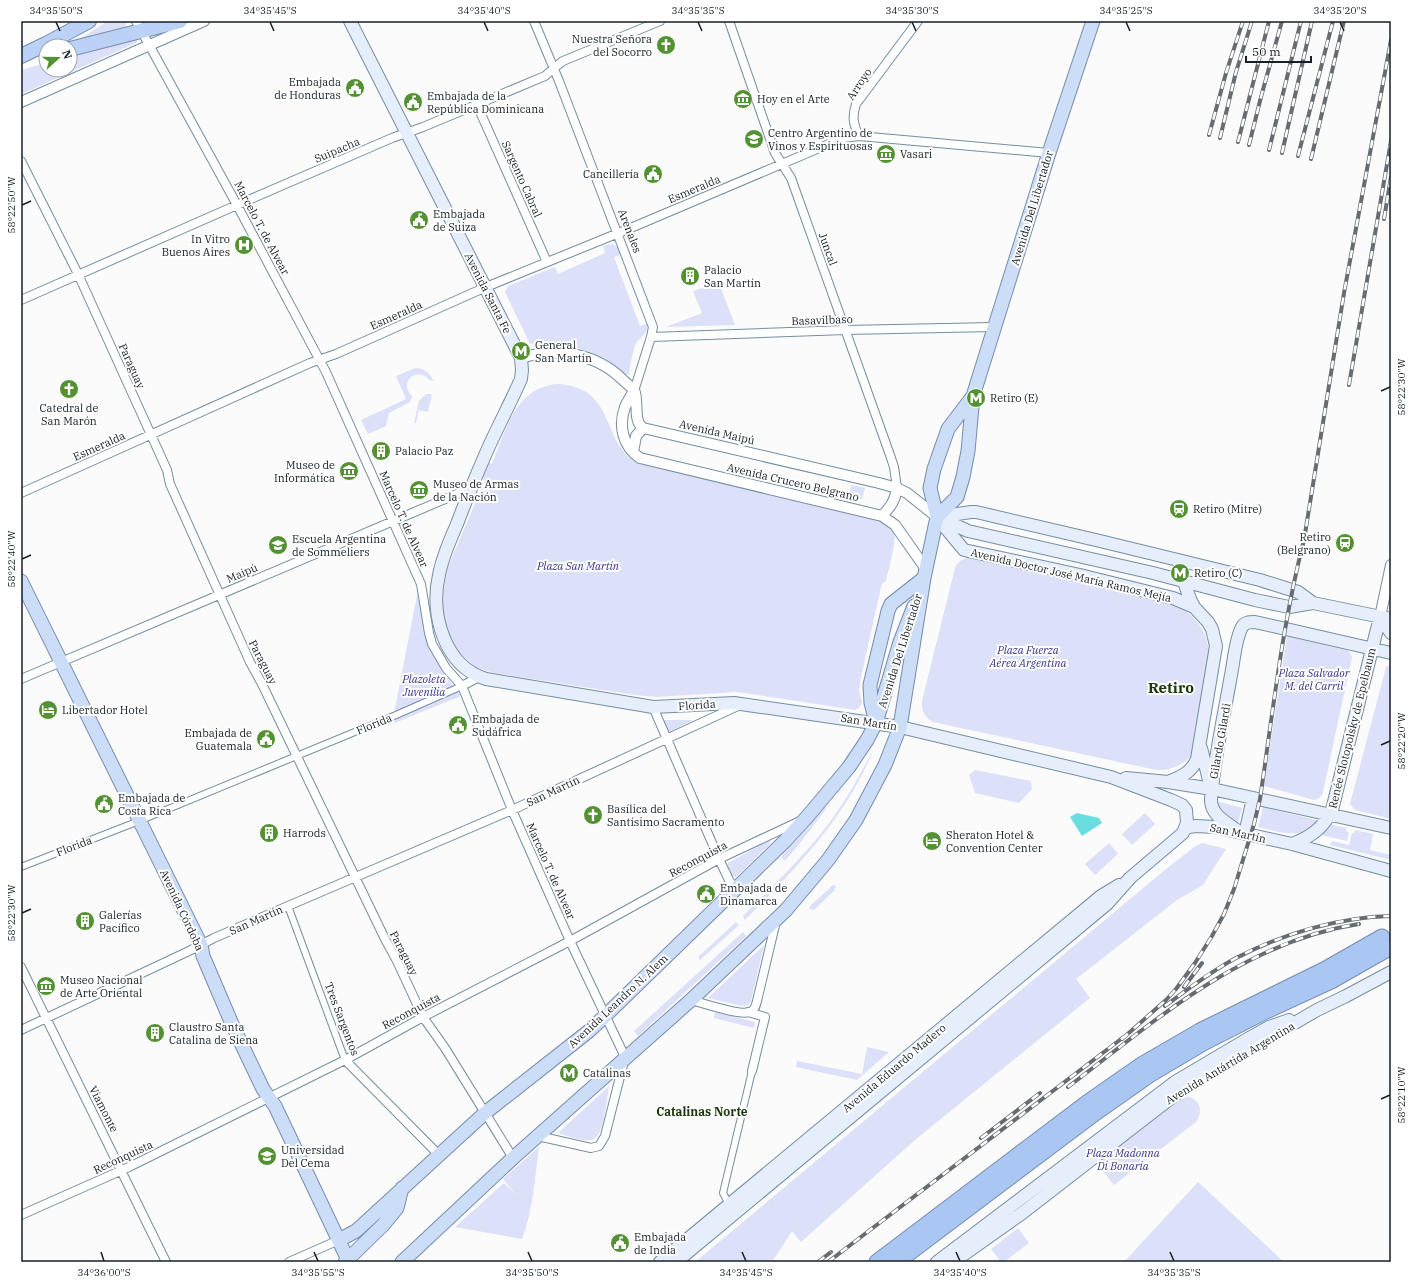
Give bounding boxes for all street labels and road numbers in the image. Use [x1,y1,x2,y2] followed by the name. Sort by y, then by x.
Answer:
[843,65,875,103] street label: Arroyo
[312,134,362,166] street label: Suipacha
[499,138,545,220] street label: Sargento Cabral
[1008,149,1056,267] street label: Avenida Del Libertador
[666,172,722,206] street label: Esmeralda
[231,179,293,277] street label: Marcelo T. de Alvear
[615,207,645,255] street label: Arenales
[816,231,840,267] street label: Juncal
[462,250,514,336] street label: Avenida Santa Fe
[368,297,424,333] street label: Esmeralda
[791,312,853,328] street label: Basavilbaso
[116,341,148,391] street label: Paraguay
[678,416,756,448] street label: Avenida Maipú
[71,428,127,464] street label: Esmeralda
[726,460,860,504] street label: Avenida Crucero Belgrano
[376,469,432,570] street label: Marcelo T. de Alvear
[969,545,1173,605] street label: Avenida Doctor José María Ramos Mejía
[224,560,260,586] street label: Maipú
[875,592,925,710] street label: Avenida Del Libertador
[246,637,280,687] street label: Paraguay
[1325,646,1379,810] street label: Renée Slotopolsky de Epelbaum
[678,697,716,713] street label: Florida
[1206,701,1234,780] street label: Gilardo Gilardi
[354,711,394,737] street label: Florida
[840,711,898,733] street label: San Martín
[524,773,582,809] street label: San Martín
[1209,820,1267,846] street label: San Martín
[523,821,579,922] street label: Marcelo T. de Alvear
[54,833,94,859] street label: Florida
[666,838,730,880] street label: Reconquista
[157,867,207,953] street label: Avenida Córdoba
[227,902,285,938] street label: San Martín
[387,928,421,978] street label: Paraguay
[565,951,671,1051] street label: Avenida Leandro N. Alem
[322,980,362,1058] street label: Tres Sargentos
[379,990,443,1032] street label: Reconquista
[1163,1019,1297,1107] street label: Avenida Antártida Argentina
[839,1021,949,1115] street label: Avenida Eduardo Madero
[86,1084,122,1135] street label: Viamonte
[91,1137,155,1177] street label: Reconquista

